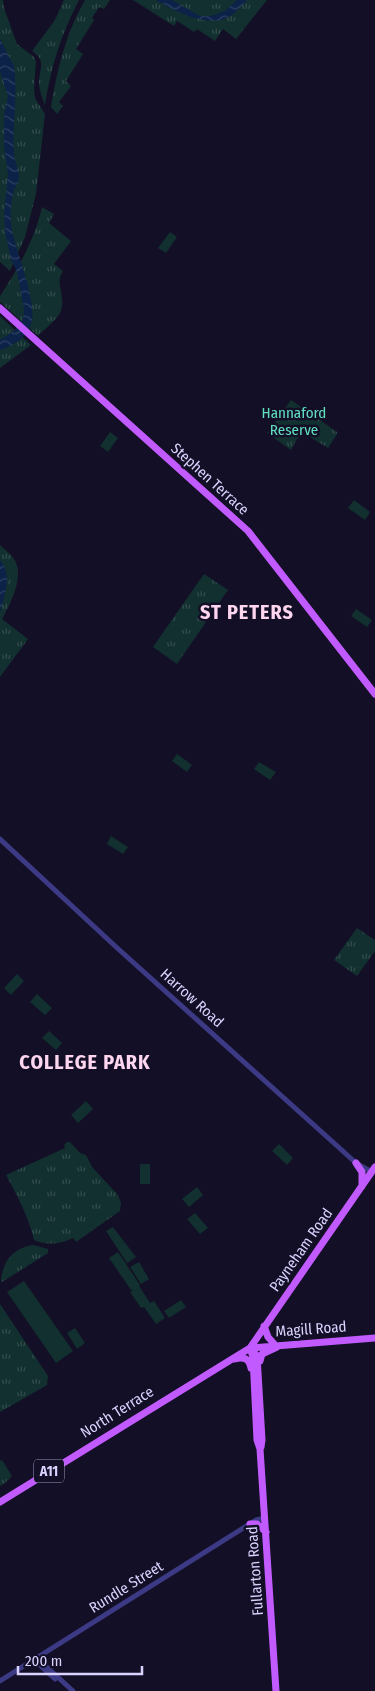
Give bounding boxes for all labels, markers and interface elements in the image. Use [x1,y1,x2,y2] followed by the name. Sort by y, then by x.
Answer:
[262,404,326,439] park label: Hannaford Reserve
[167,439,253,519] street label: Stephen Terrace
[200,600,294,624] district label: ST PETERS
[157,965,227,1031] street label: Harrow Road
[19,1050,151,1074] district label: COLLEGE PARK
[266,1205,336,1295] street label: Payneham Road
[275,1318,347,1340] street label: Magill Road
[77,1382,157,1442] street label: North Terrace
[34,1460,64,1482] road number: A11
[243,1526,267,1616] street label: Fullarton Road
[86,1557,166,1617] street label: Rundle Street
[18,1644,141,1676] scale bar
[25,1652,62,1670] text: 200 m

